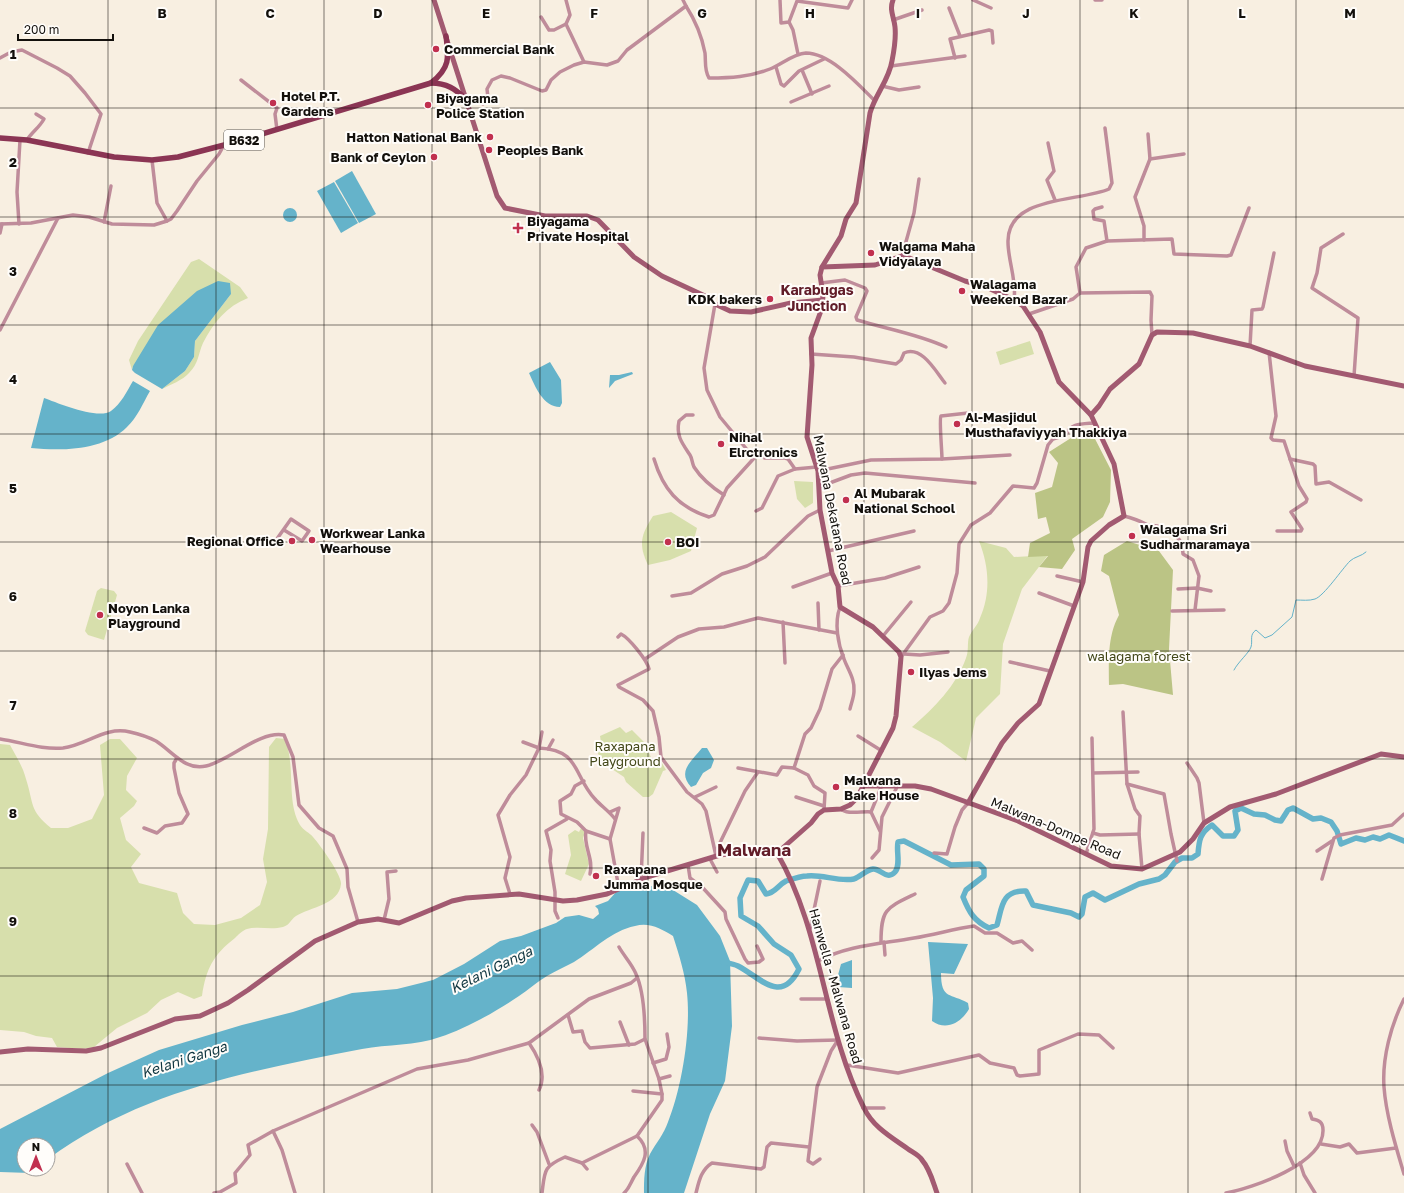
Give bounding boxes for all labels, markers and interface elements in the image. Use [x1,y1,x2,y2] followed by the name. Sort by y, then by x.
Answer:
[157,5,167,21] text: B
[265,5,275,21] text: C
[373,5,383,21] text: D
[482,5,490,21] text: E
[590,5,598,21] text: F
[697,5,707,21] text: G
[805,5,815,21] text: H
[916,5,920,21] text: I
[1022,5,1030,21] text: J
[1129,5,1139,21] text: K
[1238,5,1246,21] text: L
[1344,5,1356,21] text: M
[18,16,113,42] scale bar
[24,22,59,37] text: 200 m
[444,41,555,57] place label: Commercial Bank
[431,44,441,54] marker: Commercial Bank
[10,46,17,62] text: 1
[281,88,340,119] place label: Hotel P.T. Gardens
[436,90,525,121] place label: Biyagama Police Station
[268,98,278,108] marker: Hotel P.T. Gardens
[423,100,433,110] marker: Biyagama Police Station
[346,129,482,145] place label: Hatton National Bank
[224,130,264,150] road number: B632
[485,132,495,142] marker: Hatton National Bank
[497,142,584,158] place label: Peoples Bank
[484,145,494,155] marker: Peoples Bank
[331,149,426,165] place label: Bank of Ceylon
[429,152,439,162] marker: Bank of Ceylon
[9,154,17,170] text: 2
[527,213,630,244] place label: Biyagama Private Hospital
[512,222,524,234] marker: Biyagama Private Hospital
[879,238,976,269] place label: Walgama Maha Vidyalaya
[866,248,876,258] marker: Walgama Maha Vidyalaya
[9,263,17,279] text: 3
[970,276,1068,307] place label: Walagama Weekend Bazar
[780,281,854,314] district label: Karabugas Junction
[957,286,967,296] marker: Walagama Weekend Bazar
[688,291,762,307] place label: KDK bakers
[765,294,775,304] marker: KDK bakers
[9,371,17,387] text: 4
[965,409,1127,440] place label: Al-Masjidul Musthafaviyyah Thakkiya
[952,419,962,429] marker: Al-Masjidul Musthafaviyyah Thakkiya
[729,429,798,460] place label: Nihal Elrctronics
[811,433,855,587] street label: Malwana Dekatana Road
[716,439,726,449] marker: Nihal Elrctronics
[9,480,17,496] text: 5
[854,485,956,516] place label: Al Mubarak National School
[841,495,851,505] marker: Al Mubarak National School
[1140,521,1250,552] place label: Walagama Sri Sudharmaramaya
[320,525,425,556] place label: Workwear Lanka Wearhouse
[1127,531,1137,541] marker: Walagama Sri Sudharmaramaya
[187,533,284,549] place label: Regional Office
[676,534,700,550] place label: BOI
[307,535,317,545] marker: Workwear Lanka Wearhouse
[287,536,297,546] marker: Regional Office
[663,537,673,547] marker: BOI
[9,588,17,604] text: 6
[108,600,190,631] place label: Noyon Lanka Playground
[95,610,105,620] marker: Noyon Lanka Playground
[1087,648,1191,664] park label: walagama forest
[919,664,987,680] place label: Ilyas Jems
[906,667,916,677] marker: Ilyas Jems
[9,697,17,713] text: 7
[589,738,661,769] park label: Raxapana Playground
[844,772,920,803] place label: Malwana Bake House
[831,782,841,792] marker: Malwana Bake House
[989,793,1123,863] street label: Malwana-Dompe Road
[9,805,17,821] text: 8
[717,839,791,860] district label: Malwana
[604,861,703,892] place label: Raxapana Jumma Mosque
[591,871,601,881] marker: Raxapana Jumma Mosque
[806,907,866,1065] street label: Hanwella - Malwana Road
[9,913,17,929] text: 9
[447,941,536,996] water label: Kelani Ganga
[139,1037,230,1081] water label: Kelani Ganga
[16,1137,56,1177] north arrow
[32,1140,40,1153] text: N

